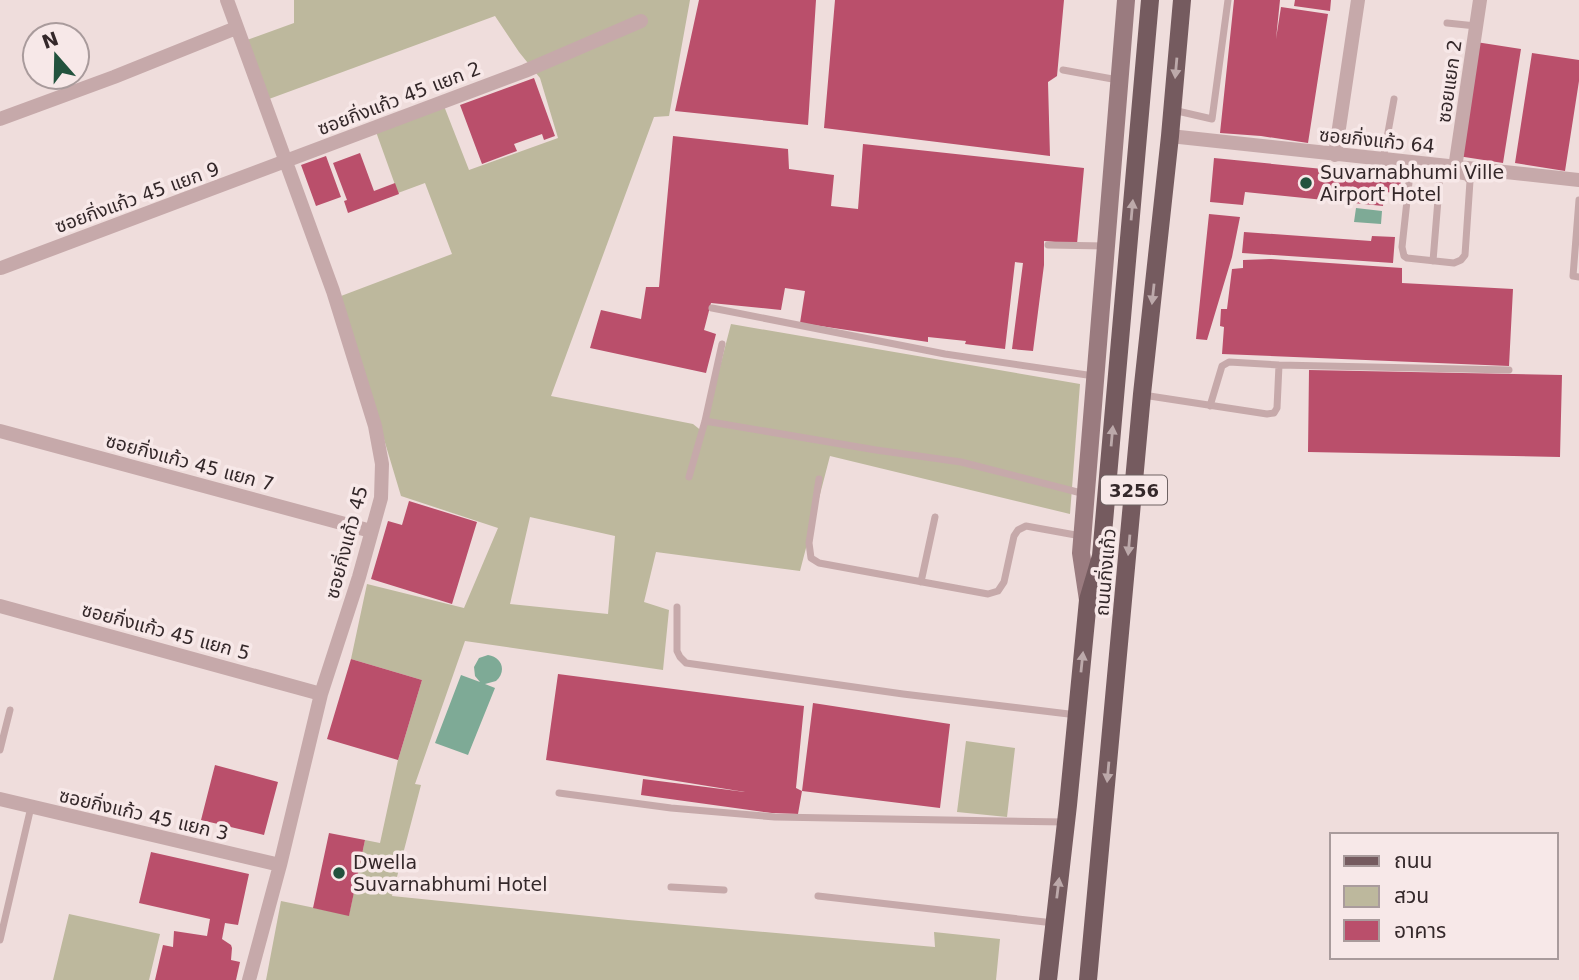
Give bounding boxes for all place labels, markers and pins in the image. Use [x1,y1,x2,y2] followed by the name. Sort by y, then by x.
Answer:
[1320,161,1504,205] place label: Suvarnabhumi Ville Airport Hotel
[1298,175,1314,191] marker: Suvarnabhumi Ville Airport Hotel
[353,851,547,895] place label: Dwella Suvarnabhumi Hotel
[331,865,347,881] marker: Dwella Suvarnabhumi Hotel

